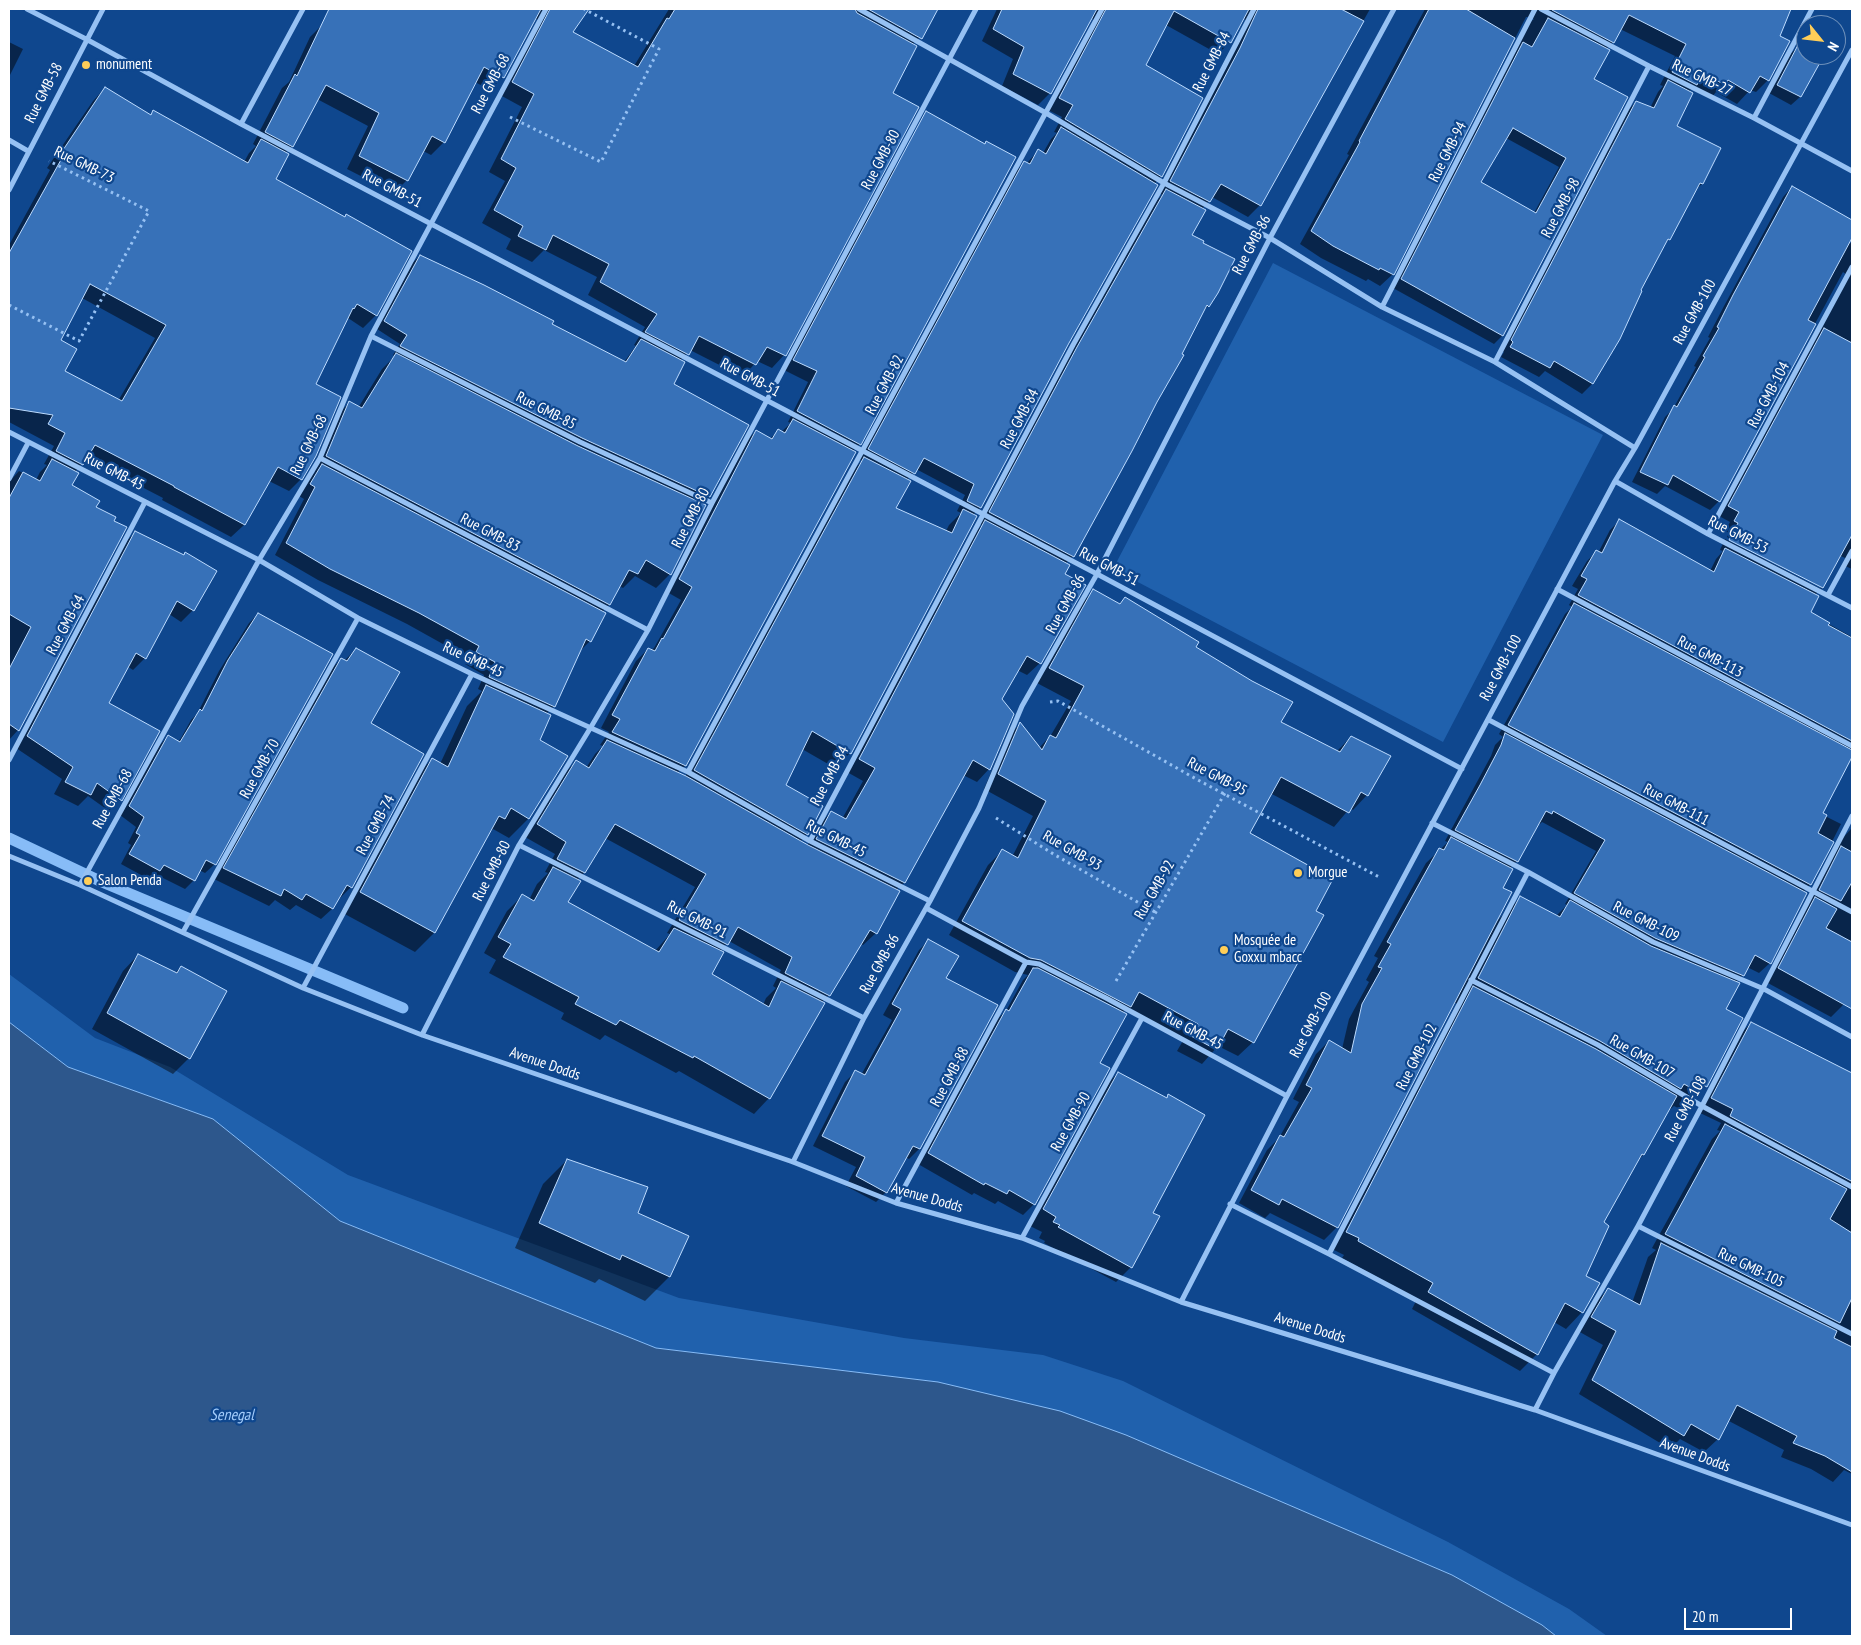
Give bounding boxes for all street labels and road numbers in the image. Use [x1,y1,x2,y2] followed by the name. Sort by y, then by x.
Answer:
[1189,29,1235,95] street label: Rue GMB-84
[468,51,514,117] street label: Rue GMB-68
[1669,56,1735,100] street label: Rue GMB-27
[21,60,67,126] street label: Rue GMB-58
[1425,119,1471,185] street label: Rue GMB-94
[858,127,904,193] street label: Rue GMB-80
[51,143,117,187] street label: Rue GMB-73
[359,166,425,212] street label: Rue GMB-51
[1538,175,1584,241] street label: Rue GMB-98
[1229,212,1275,278] street label: Rue GMB-86
[1670,276,1720,348] street label: Rue GMB-100
[862,352,908,418] street label: Rue GMB-82
[717,355,783,401] street label: Rue GMB-51
[1744,359,1794,431] street label: Rue GMB-104
[997,386,1043,452] street label: Rue GMB-84
[513,388,579,434] street label: Rue GMB-85
[287,412,331,478] street label: Rue GMB-68
[81,449,147,495] street label: Rue GMB-45
[668,485,714,551] street label: Rue GMB-80
[457,510,523,556] street label: Rue GMB-83
[1705,512,1771,558] street label: Rue GMB-53
[1076,544,1142,590] street label: Rue GMB-51
[1042,571,1090,637] street label: Rue GMB-86
[43,592,89,658] street label: Rue GMB-64
[1476,632,1526,704] street label: Rue GMB-100
[1674,632,1746,682] street label: Rue GMB-113
[440,638,506,682] street label: Rue GMB-45
[236,736,284,802] street label: Rue GMB-70
[807,743,853,809] street label: Rue GMB-84
[1184,754,1250,800] street label: Rue GMB-95
[89,766,137,832] street label: Rue GMB-68
[1640,780,1712,830] street label: Rue GMB-111
[353,792,399,858] street label: Rue GMB-74
[803,816,869,862] street label: Rue GMB-45
[1039,827,1105,875] street label: Rue GMB-93
[469,838,515,904] street label: Rue GMB-80
[1131,857,1179,923] street label: Rue GMB-92
[664,897,730,943] street label: Rue GMB-91
[1610,898,1682,946] street label: Rue GMB-109
[856,931,904,997] street label: Rue GMB-86
[1286,989,1336,1061] street label: Rue GMB-100
[1160,1008,1226,1054] street label: Rue GMB-45
[1393,1021,1441,1093] street label: Rue GMB-102
[1606,1031,1678,1083] street label: Rue GMB-107
[507,1044,583,1084] street label: Avenue Dodds
[927,1044,973,1110] street label: Rue GMB-88
[1661,1073,1711,1145] street label: Rue GMB-108
[1047,1089,1095,1155] street label: Rue GMB-90
[889,1179,965,1217] street label: Avenue Dodds
[1715,1244,1787,1292] street label: Rue GMB-105
[1272,1309,1348,1347] street label: Avenue Dodds
[1657,1434,1733,1476] street label: Avenue Dodds

